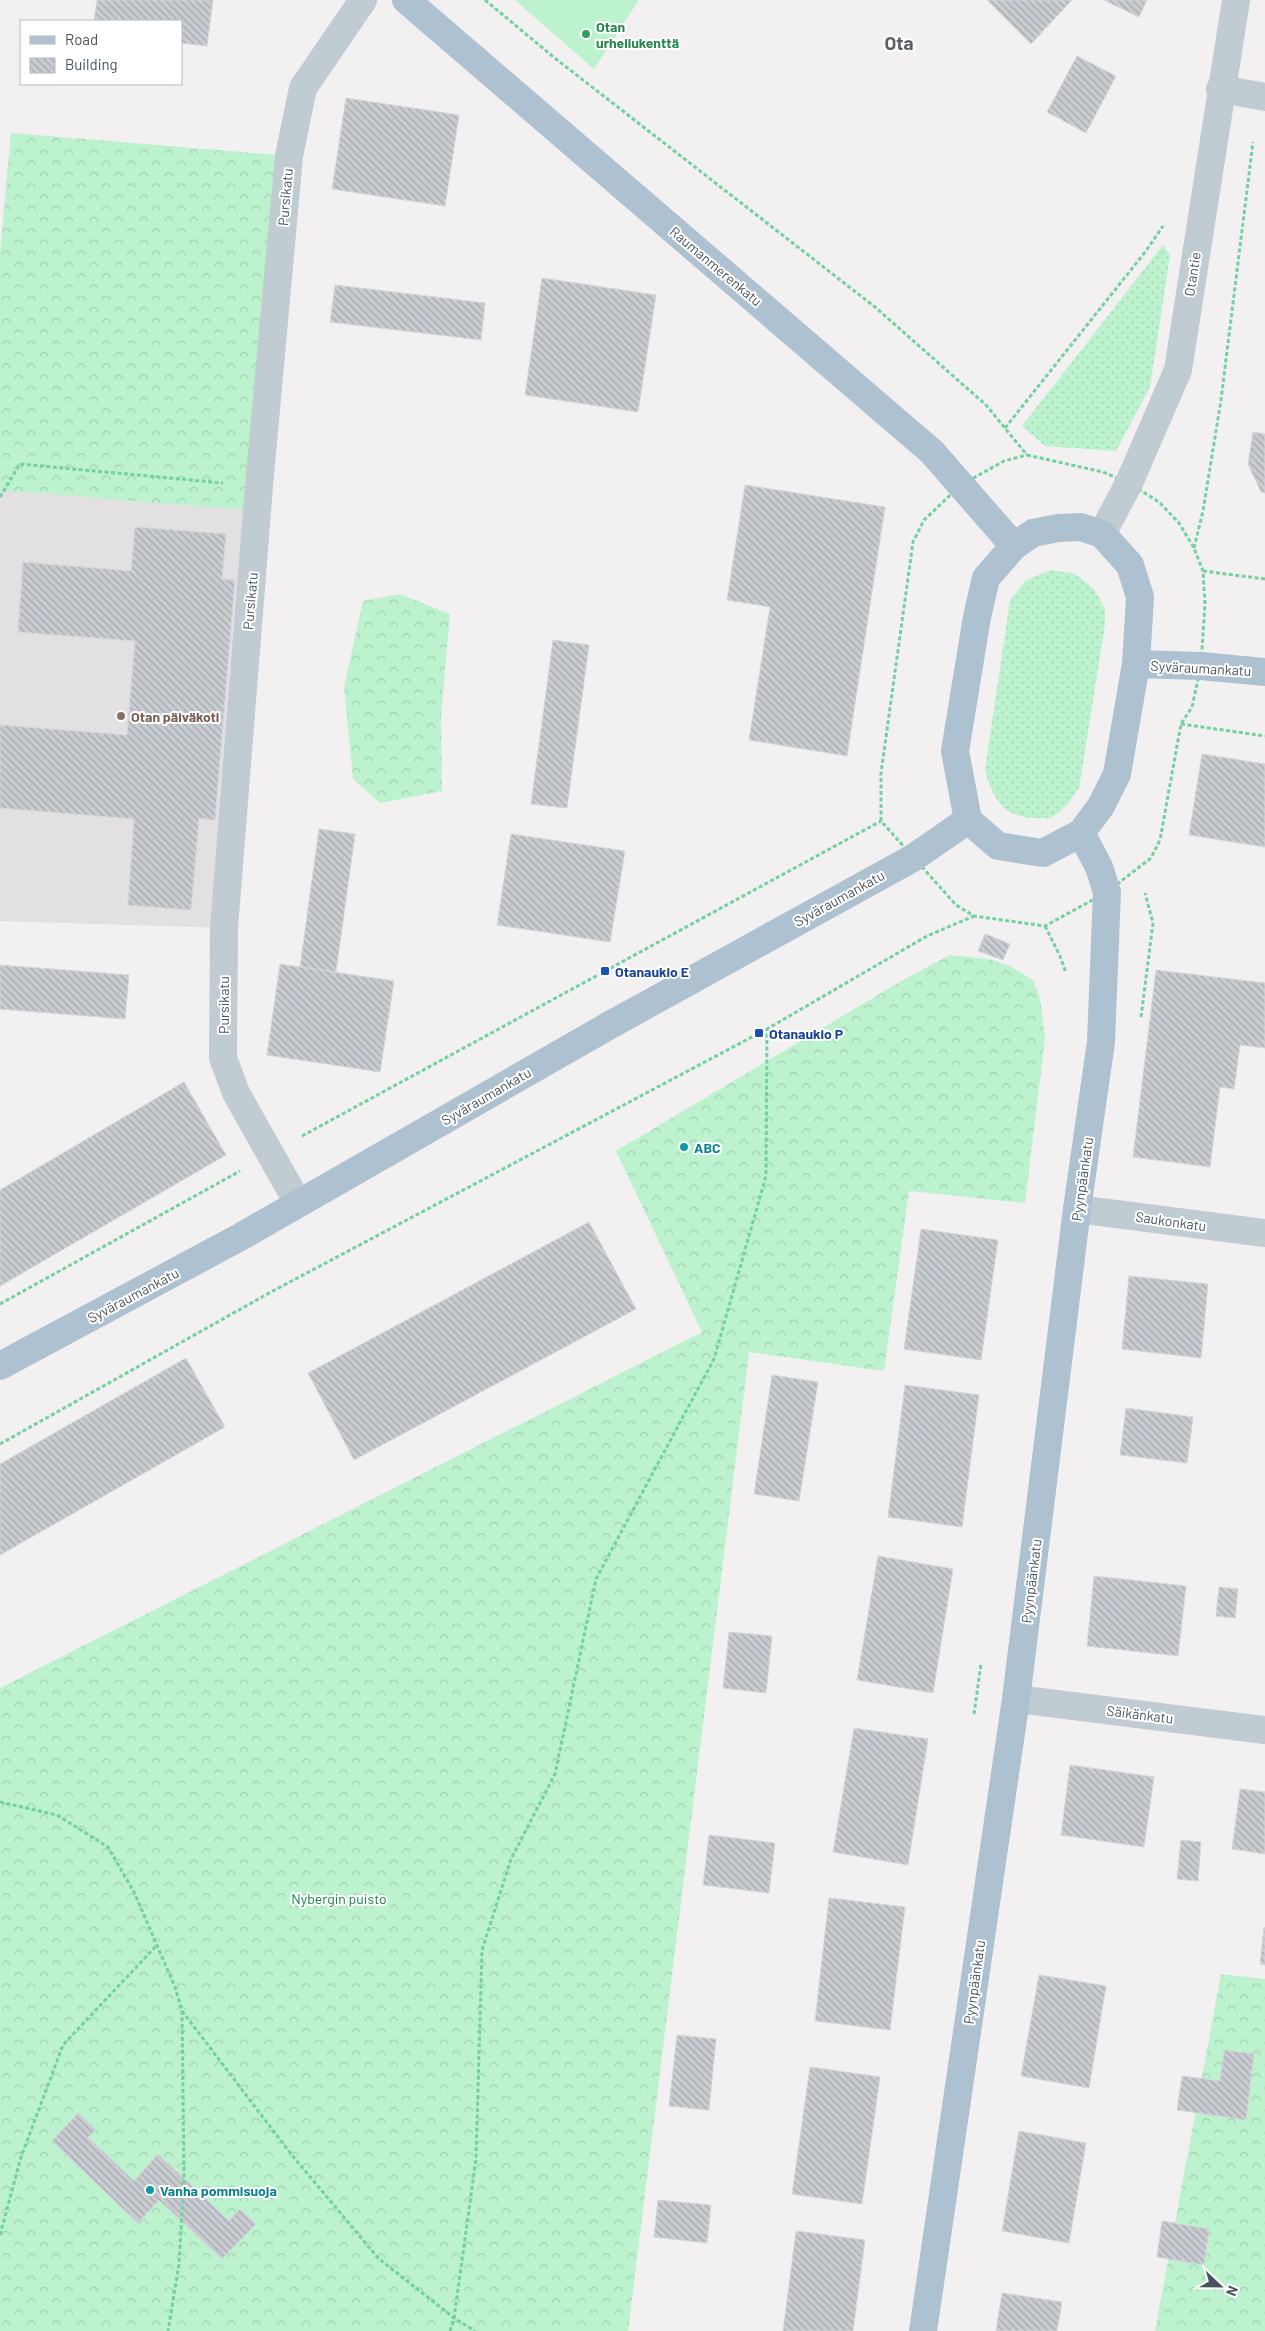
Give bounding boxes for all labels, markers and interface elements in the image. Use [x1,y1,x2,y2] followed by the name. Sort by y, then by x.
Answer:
[596,18,679,51] place label: Otan urheilukenttä
[20,20,182,85] legend
[580,28,592,40] marker: Otan urheilukenttä
[65,30,98,48] text: Road
[884,31,914,54] district label: Ota
[65,55,118,73] text: Building
[274,167,296,227] street label: Pursikatu
[666,223,766,309] street label: Raumanmerenkatu
[1180,251,1204,297] street label: Otantie
[239,571,261,631] street label: Pursikatu
[1150,657,1252,679] street label: Syväraumankatu
[131,708,219,725] place label: Otan päiväkoti
[115,710,127,722] marker: Otan päiväkoti
[791,866,887,930] street label: Syväraumankatu
[615,963,689,980] place label: Otanaukio E
[599,965,611,977] marker: Otanaukio E
[215,976,232,1034] street label: Pursikatu
[769,1025,843,1042] place label: Otanaukio P
[753,1027,765,1039] marker: Otanaukio P
[438,1063,534,1129] street label: Syväraumankatu
[1068,1136,1096,1222] street label: Pyynpäänkatu
[694,1139,721,1156] place label: ABC
[678,1141,690,1153] marker: ABC
[1135,1208,1207,1234] street label: Saukonkatu
[84,1264,182,1326] street label: Syväraumankatu
[1017,1538,1045,1624] street label: Pyynpäänkatu
[1106,1701,1174,1727] street label: Säikänkatu
[291,1890,387,1907] park label: Nybergin puisto
[960,1939,988,2025] street label: Pyynpäänkatu
[160,2182,277,2199] place label: Vanha pommisuoja
[144,2184,156,2196] marker: Vanha pommisuoja
[1195,2261,1245,2311] north arrow
[1223,2284,1242,2299] text: N

